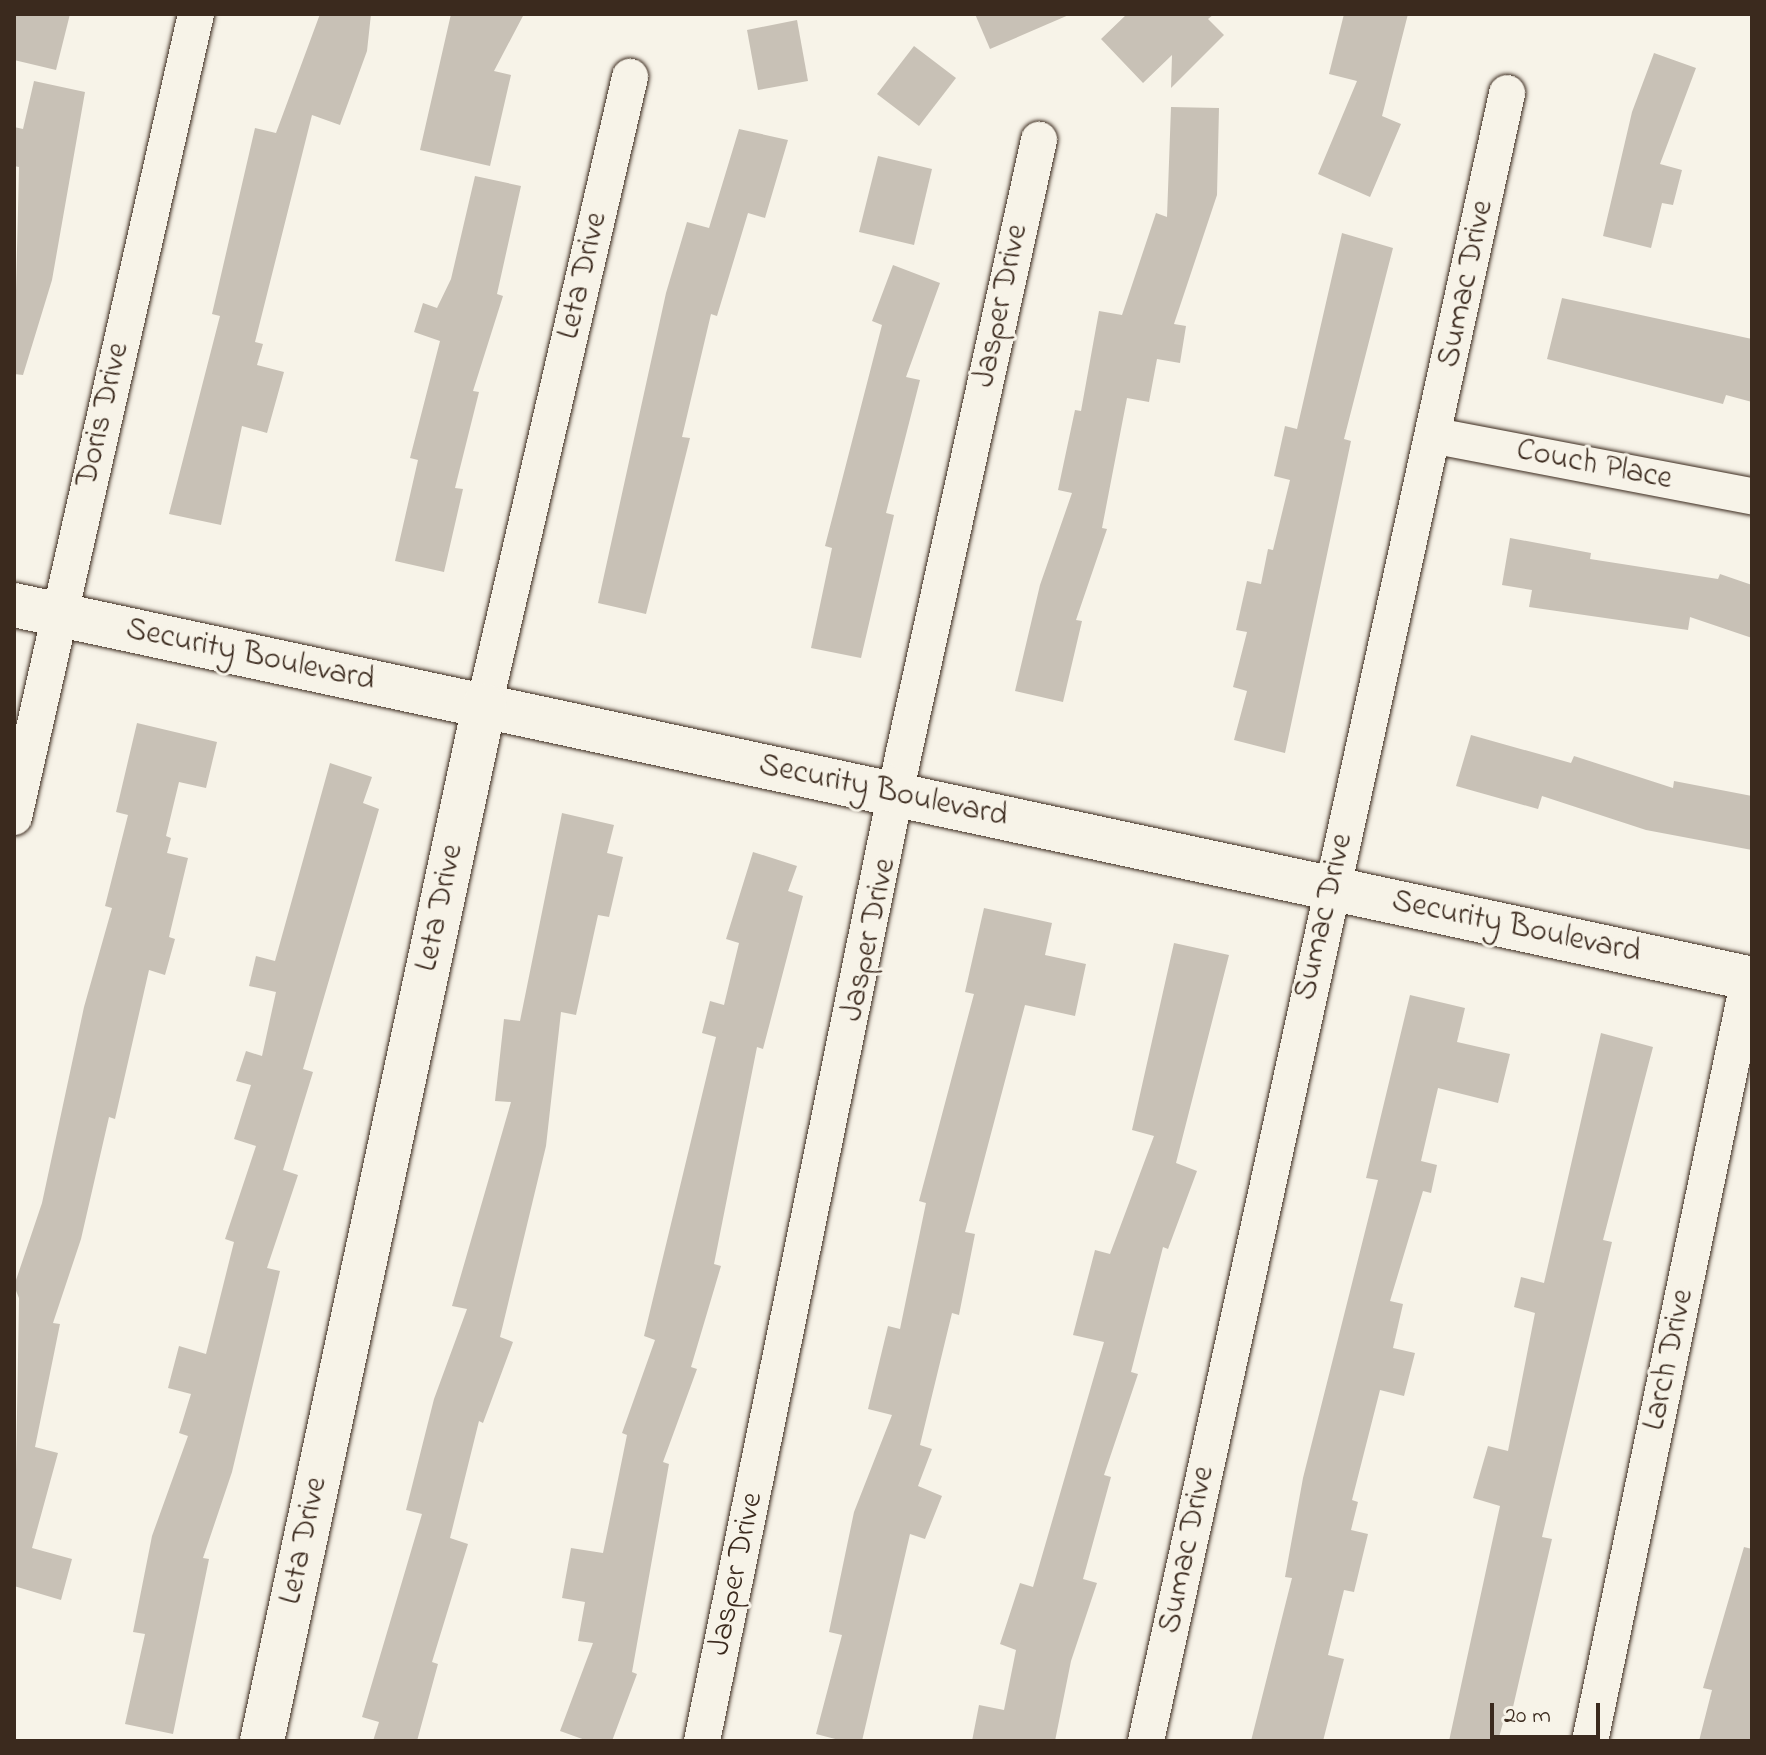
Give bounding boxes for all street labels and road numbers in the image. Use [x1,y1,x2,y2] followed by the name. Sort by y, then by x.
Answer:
[1431,197,1503,371] street label: Sumac Drive
[551,209,617,343] street label: Leta Drive
[966,221,1038,391] street label: Jasper Drive
[69,339,139,491] street label: Doris Drive
[1513,432,1675,500] street label: Couch Place
[122,611,378,701] street label: Security Boulevard
[755,747,1011,837] street label: Security Boulevard
[1287,830,1363,1004] street label: Sumac Drive
[409,841,473,975] street label: Leta Drive
[834,855,906,1025] street label: Jasper Drive
[1388,883,1644,973] street label: Security Boulevard
[1636,1286,1704,1434] street label: Larch Drive
[1152,1463,1224,1637] street label: Sumac Drive
[273,1474,337,1608] street label: Leta Drive
[701,1489,773,1659] street label: Jasper Drive

